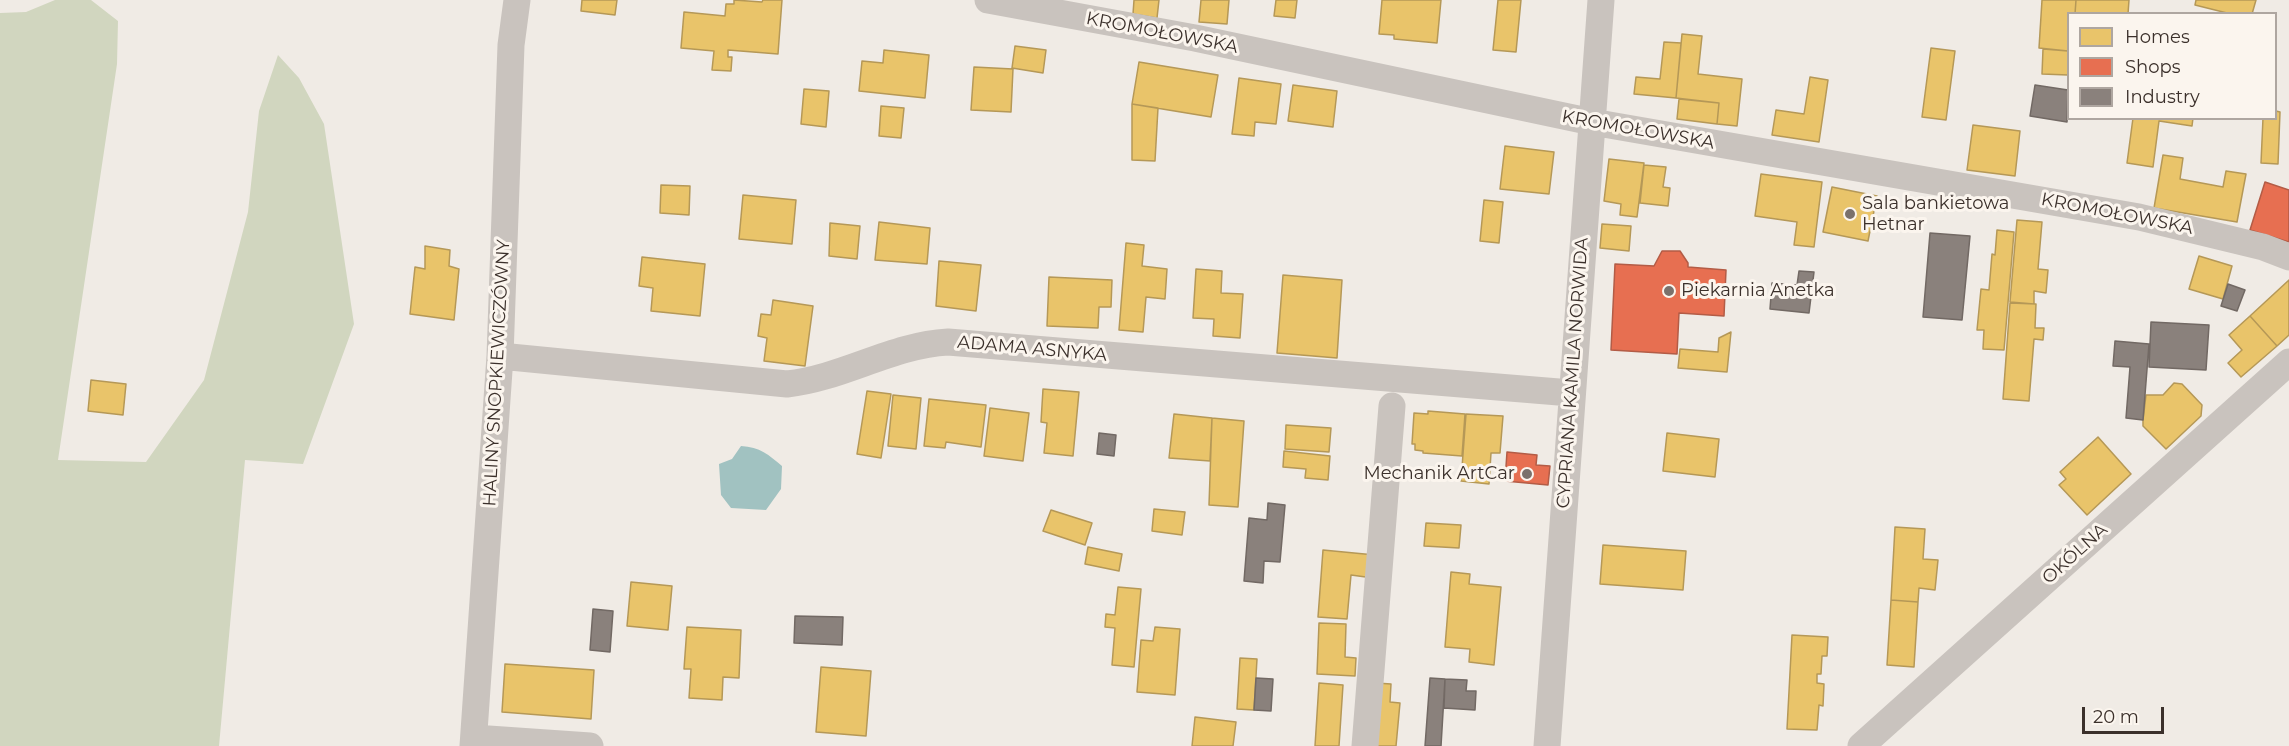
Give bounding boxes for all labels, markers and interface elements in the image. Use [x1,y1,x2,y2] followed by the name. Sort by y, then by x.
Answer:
[1084,8,1240,58] street label: KROMOŁOWSKA
[2067,12,2277,120] legend
[2125,26,2190,48] text: Homes
[2125,56,2181,78] text: Shops
[2125,86,2200,108] text: Industry
[1560,106,1716,154] street label: KROMOŁOWSKA
[2039,189,2195,239] street label: KROMOŁOWSKA
[1862,193,2009,236] place label: Sala bankietowa Hetnar
[1843,207,1857,221] marker: Sala bankietowa Hetnar
[1553,237,1593,509] street label: CYPRIANA KAMILA NORWIDA
[479,239,515,507] street label: HALINY SNOPKIEWICZÓWNY
[1681,280,1835,302] place label: Piekarnia Anetka
[1662,284,1676,298] marker: Piekarnia Anetka
[956,332,1108,366] street label: ADAMA ASNYKA
[1364,463,1515,485] place label: Mechanik ArtCar
[1520,467,1534,481] marker: Mechanik ArtCar
[2038,519,2112,589] street label: OKÓLNA
[2085,695,2168,733] scale bar
[2093,706,2139,728] text: 20 m

